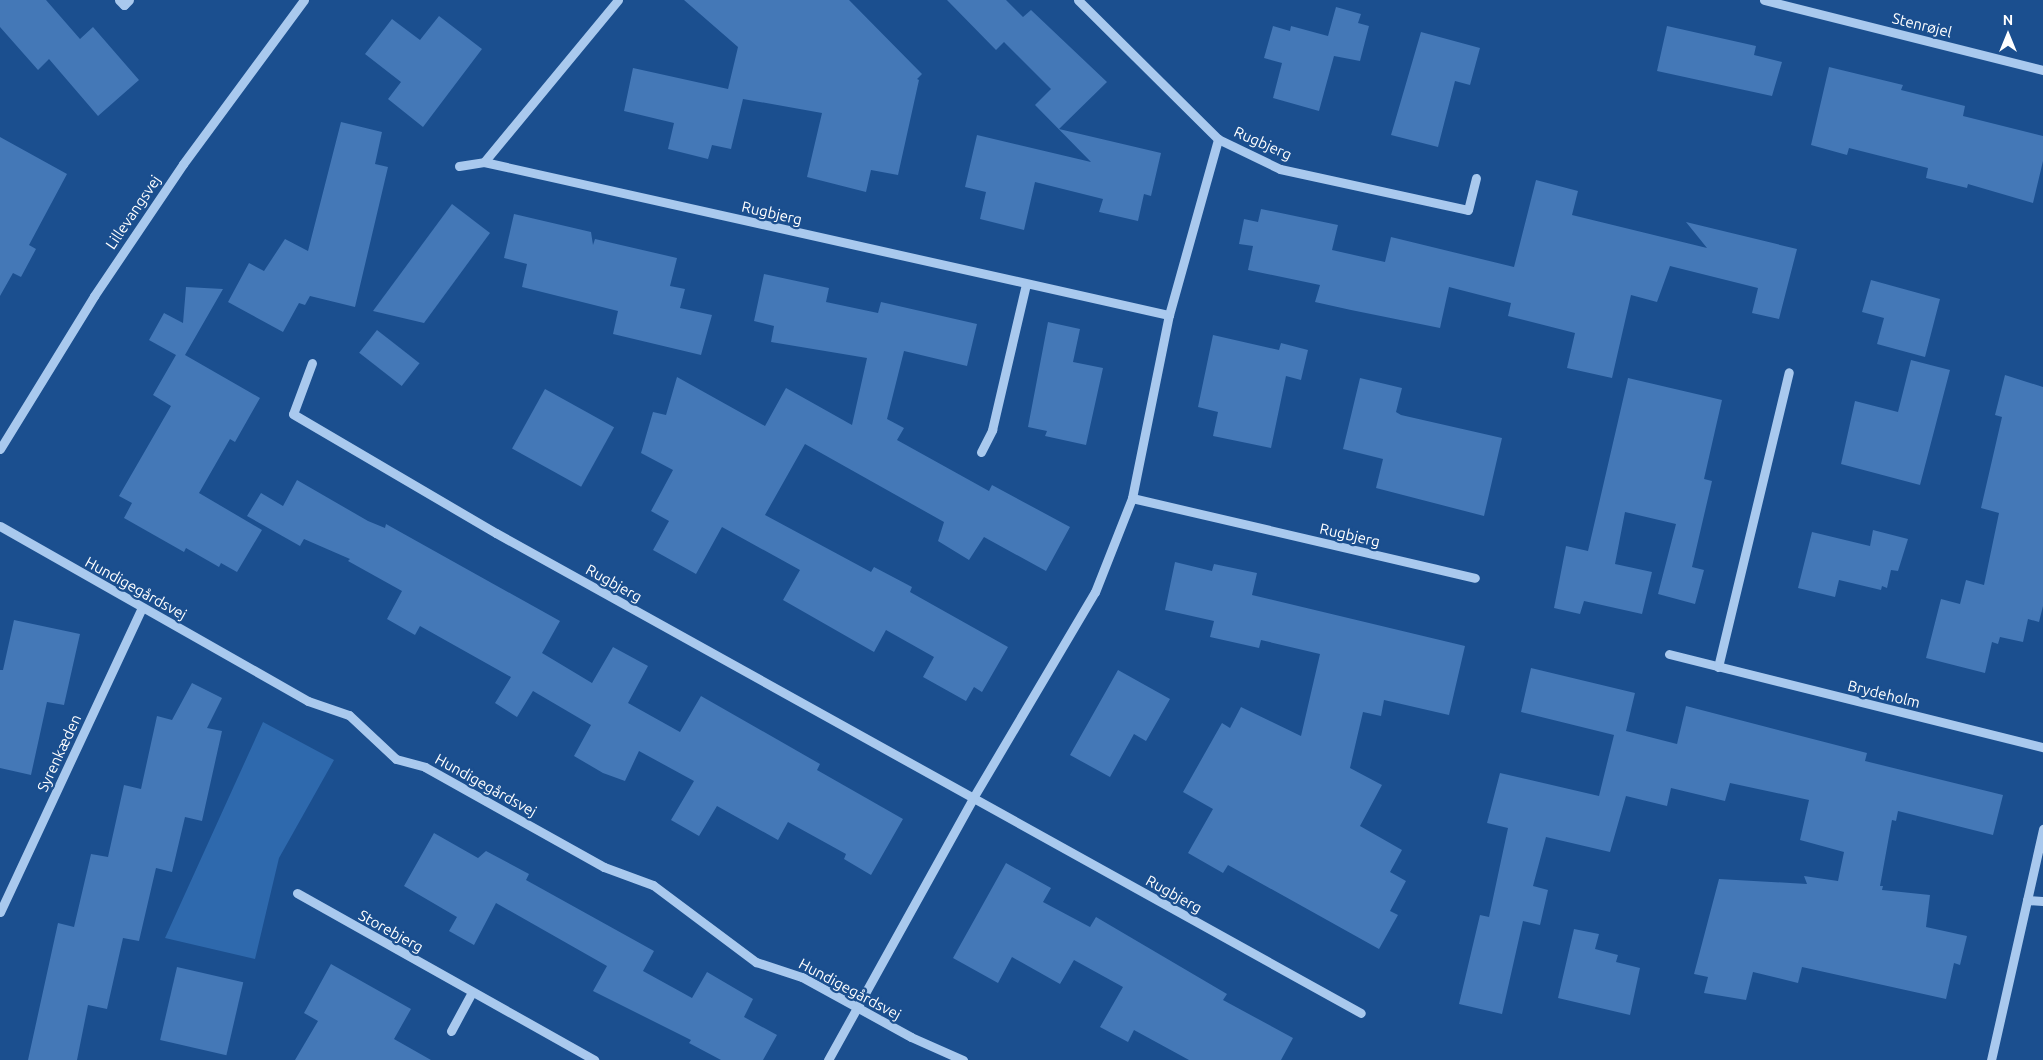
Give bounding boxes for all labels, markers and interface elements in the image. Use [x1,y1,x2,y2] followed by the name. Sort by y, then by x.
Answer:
[1890,9,1954,41] street label: Stenrøjel
[1983,10,2033,60] north arrow
[2003,12,2013,28] text: N
[1231,122,1295,164] street label: Rugbjerg
[102,172,164,252] street label: Lillevangsvej
[740,197,804,229] street label: Rugbjerg
[1318,519,1382,551] street label: Rugbjerg
[82,553,190,623] street label: Hundigegårdsvej
[583,560,645,606] street label: Rugbjerg
[1846,676,1922,712] street label: Brydeholm
[33,711,85,795] street label: Syrenkæden
[432,750,540,820] street label: Hundigegårdsvej
[1143,871,1205,917] street label: Rugbjerg
[355,906,427,956] street label: Storebjerg
[796,954,904,1024] street label: Hundigegårdsvej

